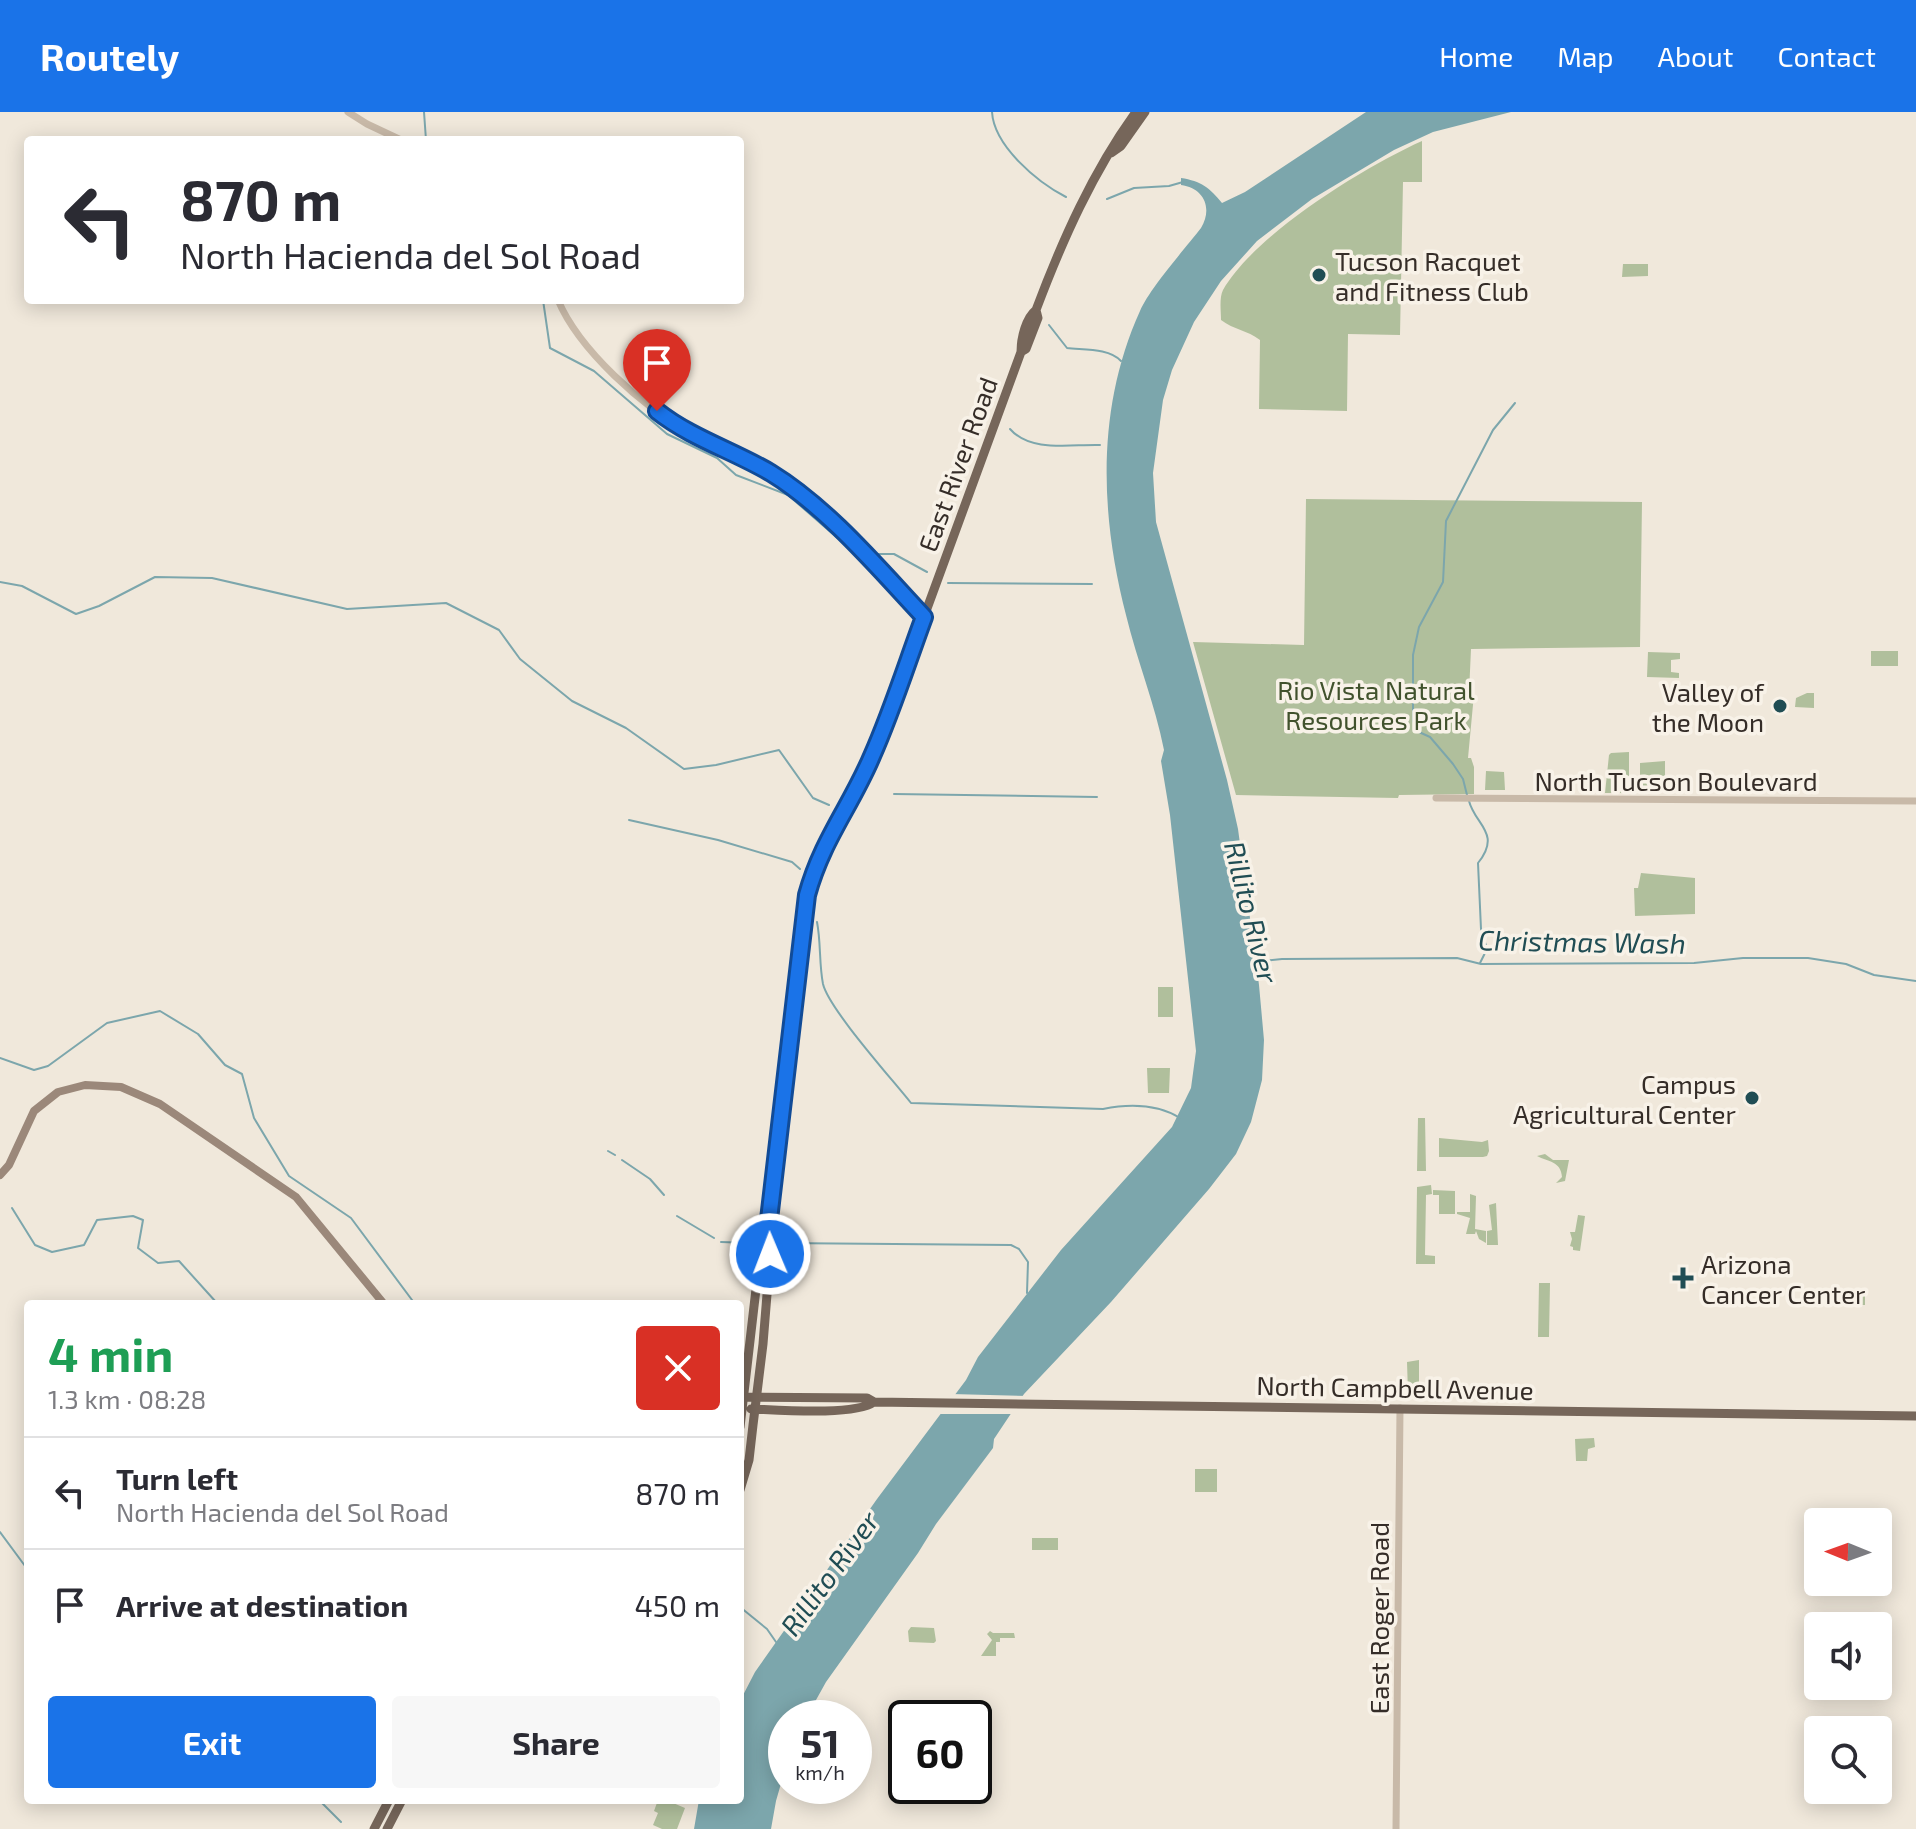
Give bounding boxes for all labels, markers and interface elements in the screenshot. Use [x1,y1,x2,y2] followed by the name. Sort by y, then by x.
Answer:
[40,33,179,79] text: Routely
[1439,39,1513,73] text: Home
[1557,39,1614,73] text: Map
[1658,39,1733,73] text: About
[1777,39,1876,73] text: Contact
[180,165,341,232] text: 870 m
[48,168,152,272] icon: left
[180,233,641,276] text: North Hacienda del Sol Road
[1335,245,1529,306] place label: Tucson Racquet and Fitness Club
[1310,266,1328,284] marker: Tucson Racquet and Fitness Club
[623,329,691,411] pin
[635,341,679,385] icon: arrive
[911,373,1003,555] street label: East River Road
[1277,674,1475,735] park label: Rio Vista Natural Resources Park
[1652,676,1765,737] place label: Valley of the Moon
[1771,697,1789,715] marker: Valley of the Moon
[1534,765,1818,796] street label: North Tucson Boulevard
[1218,837,1286,987] water label: Rillito River
[1478,922,1686,960] water label: Christmas Wash
[1513,1068,1736,1129] place label: Campus Agricultural Center
[1743,1089,1761,1107] marker: Campus Agricultural Center
[728,1212,812,1296] position arrow
[1701,1248,1866,1309] place label: Arizona Cancer Center
[1672,1267,1694,1289] marker: Arizona Cancer Center
[48,1324,173,1382] text: 4 min
[636,1326,720,1410] button: close
[1256,1369,1534,1405] street label: North Campbell Avenue
[48,1383,206,1414] text: 1.3 km · 08:28
[116,1460,238,1496] text: Turn left
[48,1471,92,1515] icon: left
[635,1475,720,1511] text: 870 m
[116,1496,449,1527] text: North Hacienda del Sol Road
[773,1504,886,1642] water label: Rillito River
[1804,1508,1892,1596] north arrow
[1804,1508,1892,1804] map controls
[1363,1522,1394,1714] street label: East Roger Road
[48,1583,92,1627] icon: arrive
[116,1587,408,1623] text: Arrive at destination
[634,1587,720,1623] text: 450 m
[1804,1612,1892,1700] button: sound
[48,1696,376,1788] button: Exit
[392,1696,720,1788] button: Share
[888,1700,992,1804] speed limit sign: 60
[1804,1716,1892,1804] button: search
[800,1718,840,1766] text: 51
[795,1760,845,1784] text: km/h

